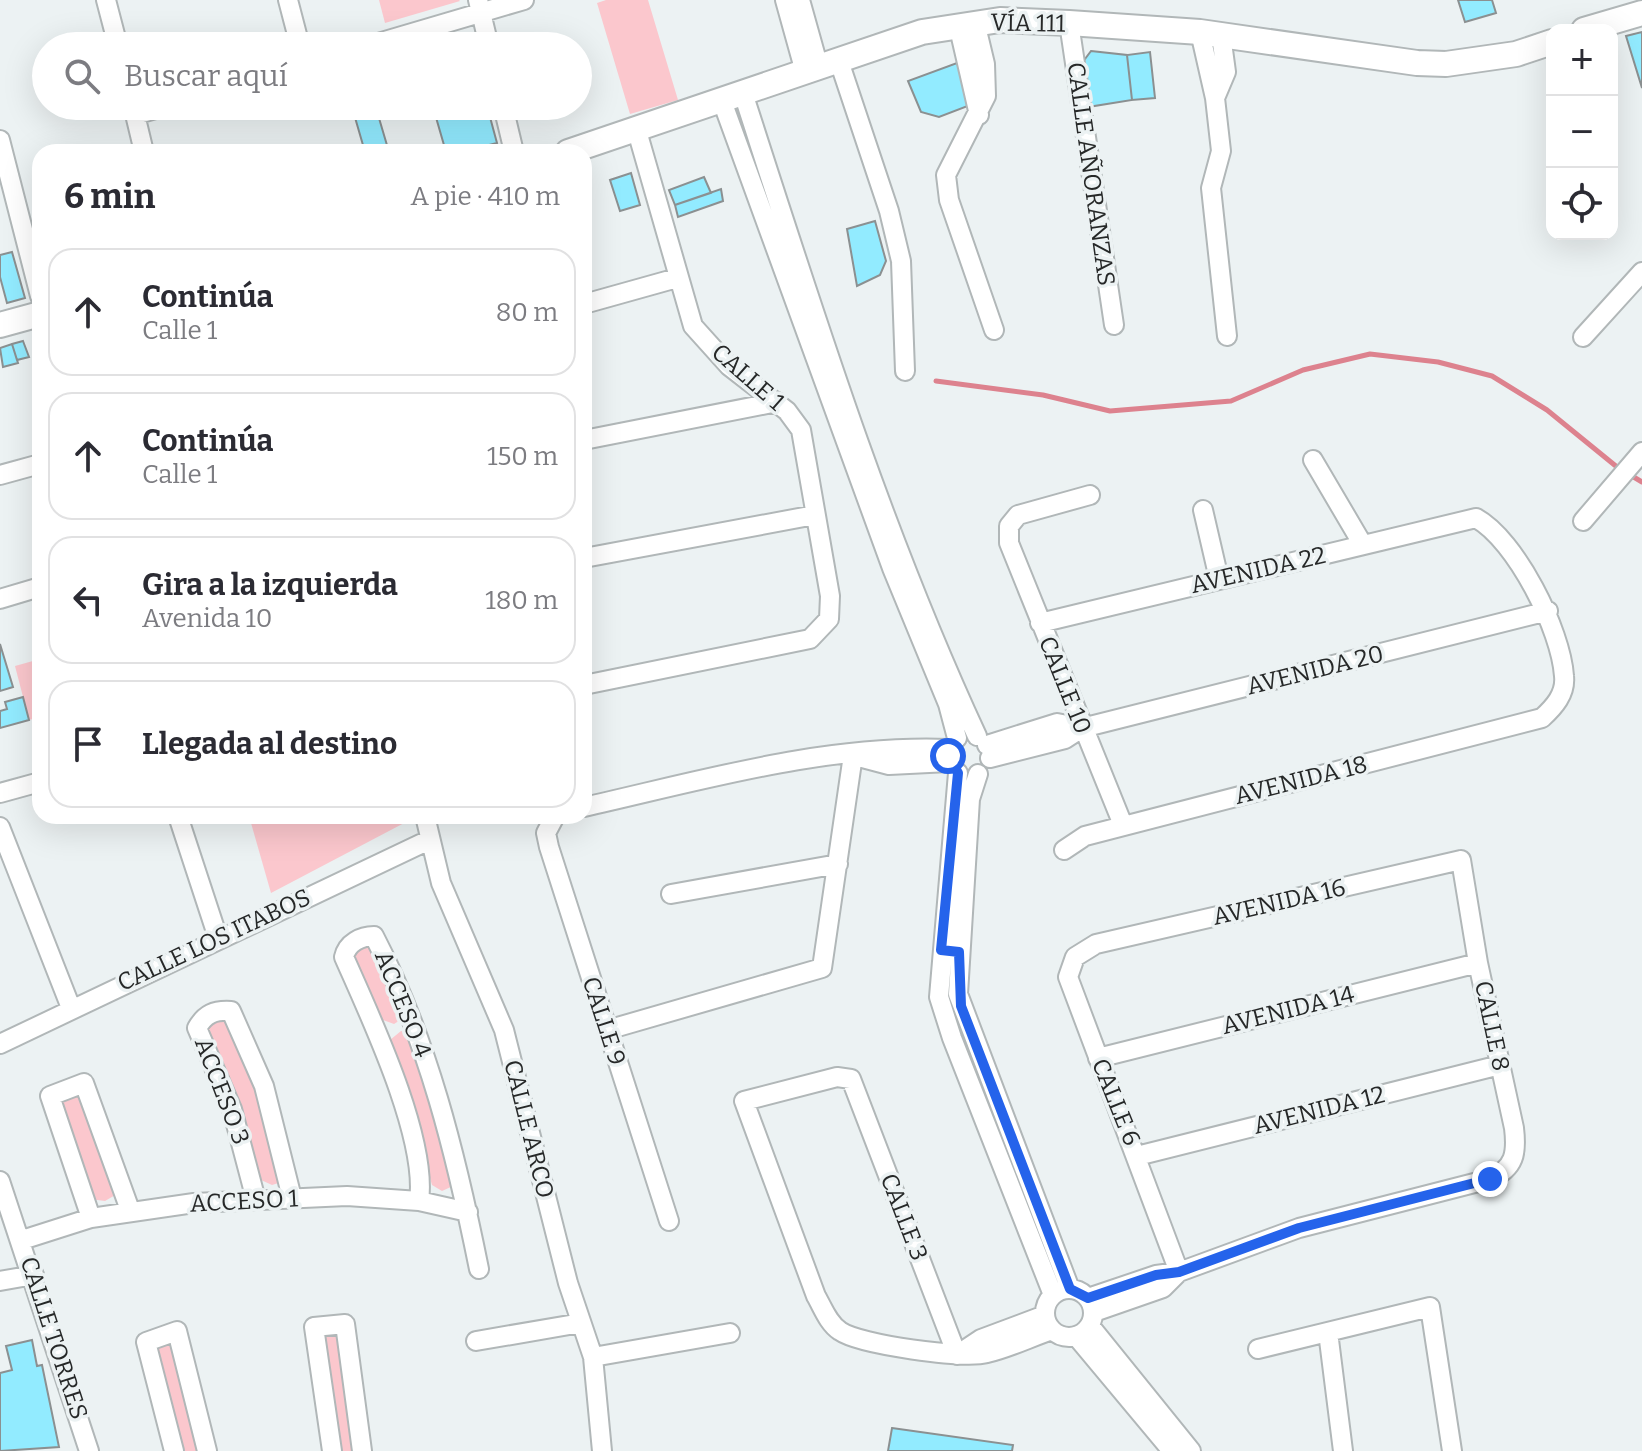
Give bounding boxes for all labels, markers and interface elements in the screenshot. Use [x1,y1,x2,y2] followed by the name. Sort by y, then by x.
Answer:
[990,7,1066,38] street label: VÍA 111
[1546,24,1618,240] map controls
[1546,24,1618,96] button: +
[32,32,592,120] search box
[60,54,104,98] icon: search
[124,58,288,94] text: Buscar aquí
[1061,60,1121,288] street label: CALLE AÑORANZAS
[1546,96,1618,168] button: −
[1546,168,1618,240] button: locate
[64,176,155,217] text: 6 min
[411,181,560,212] text: A pie · 410 m
[142,279,273,315] text: Continúa
[66,290,110,334] icon: ahead
[496,297,558,328] text: 80 m
[142,315,217,346] text: Calle 1
[706,338,790,416] street label: CALLE 1
[142,423,273,459] text: Continúa
[66,434,110,478] icon: ahead
[487,441,558,472] text: 150 m
[142,459,217,490] text: Calle 1
[1188,541,1328,599] street label: AVENIDA 22
[142,567,398,603] text: Gira a la izquierda
[66,578,110,622] icon: left
[485,585,558,616] text: 180 m
[142,603,273,634] text: Avenida 10
[1033,632,1097,738] street label: CALLE 10
[1244,639,1386,701] street label: AVENIDA 20
[66,722,110,766] icon: arrive
[142,726,397,762] text: Llegada al destino
[930,738,966,774] route start
[1232,750,1370,810] street label: AVENIDA 18
[1210,873,1348,931] street label: AVENIDA 16
[113,883,315,997] street label: CALLE LOS ITABOS
[369,946,437,1062] street label: ACCESO 4
[577,973,631,1069] street label: CALLE 9
[1469,978,1515,1074] street label: CALLE 8
[1219,980,1357,1040] street label: AVENIDA 14
[189,1034,255,1148] street label: ACCESO 3
[1086,1054,1146,1150] street label: CALLE 6
[498,1057,560,1201] street label: CALLE ARCO
[1250,1080,1388,1140] street label: AVENIDA 12
[1472,1161,1508,1197] route end
[875,1170,933,1264] street label: CALLE 3
[189,1184,299,1218] street label: ACCESO 1
[15,1253,93,1423] street label: CALLE TORRES

